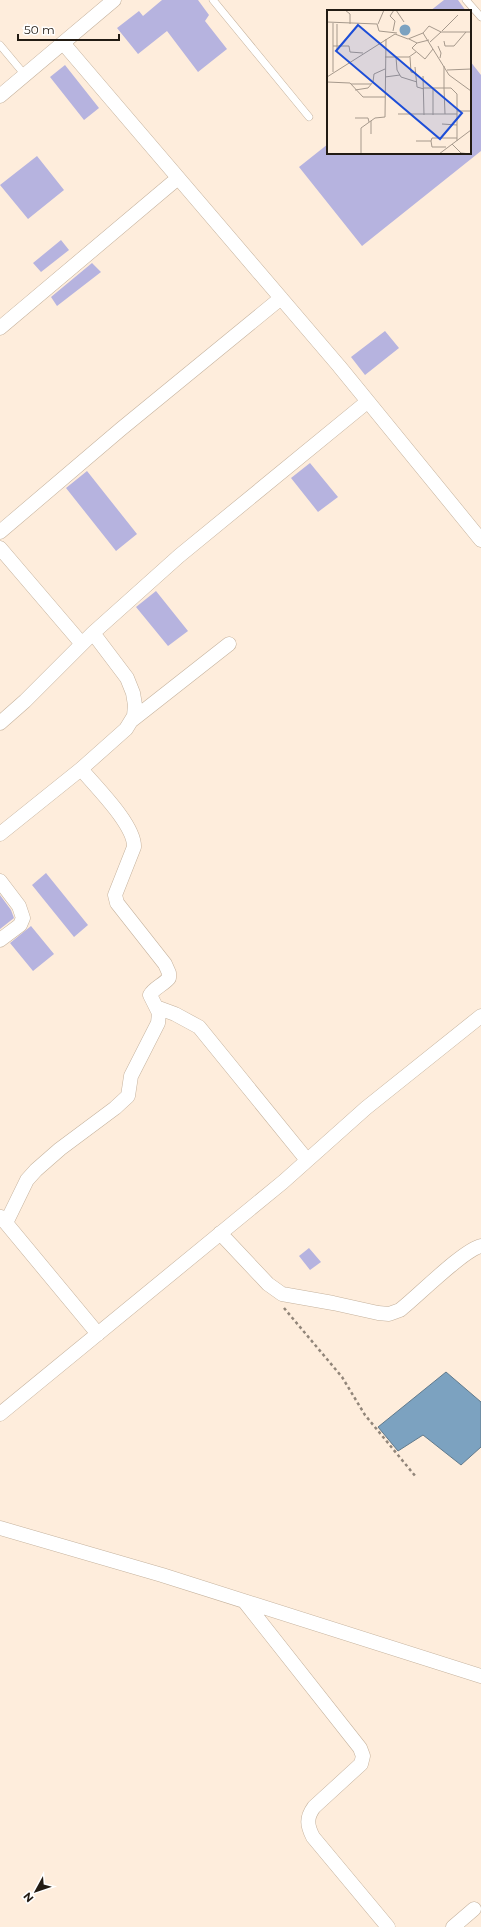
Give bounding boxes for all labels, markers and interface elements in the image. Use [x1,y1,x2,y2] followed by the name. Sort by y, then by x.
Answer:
[327,10,471,154] inset map
[18,16,119,42] scale bar
[24,22,55,37] text: 50 m
[16,1871,56,1911] north arrow
[20,1890,37,1905] text: N

